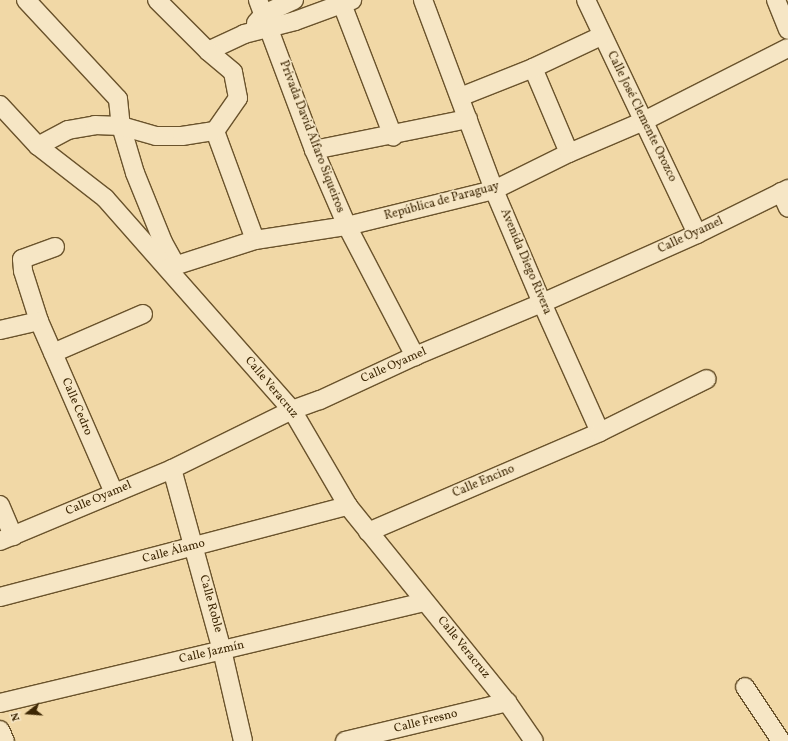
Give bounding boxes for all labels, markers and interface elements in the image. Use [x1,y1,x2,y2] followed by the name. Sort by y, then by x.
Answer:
[603,49,679,185] street label: Calle José Clemente Orozco
[275,59,347,215] street label: Privada David Alfaro Siqueiros
[383,180,501,224] street label: República de Paraguay
[496,207,554,317] street label: Avenida Diego Rivera
[656,215,726,257] street label: Calle Oyamel
[359,345,429,387] street label: Calle Oyamel
[241,354,301,422] street label: Calle Veracruz
[57,376,95,438] street label: Calle Cedro
[451,462,517,502] street label: Calle Encino
[64,479,134,519] street label: Calle Oyamel
[141,537,207,567] street label: Calle Álamo
[195,574,225,634] street label: Calle Roble
[433,614,493,682] street label: Calle Veracruz
[178,639,246,667] street label: Calle Jazmín
[8,693,48,733] north arrow
[393,707,459,737] street label: Calle Fresno
[8,711,24,723] text: N

